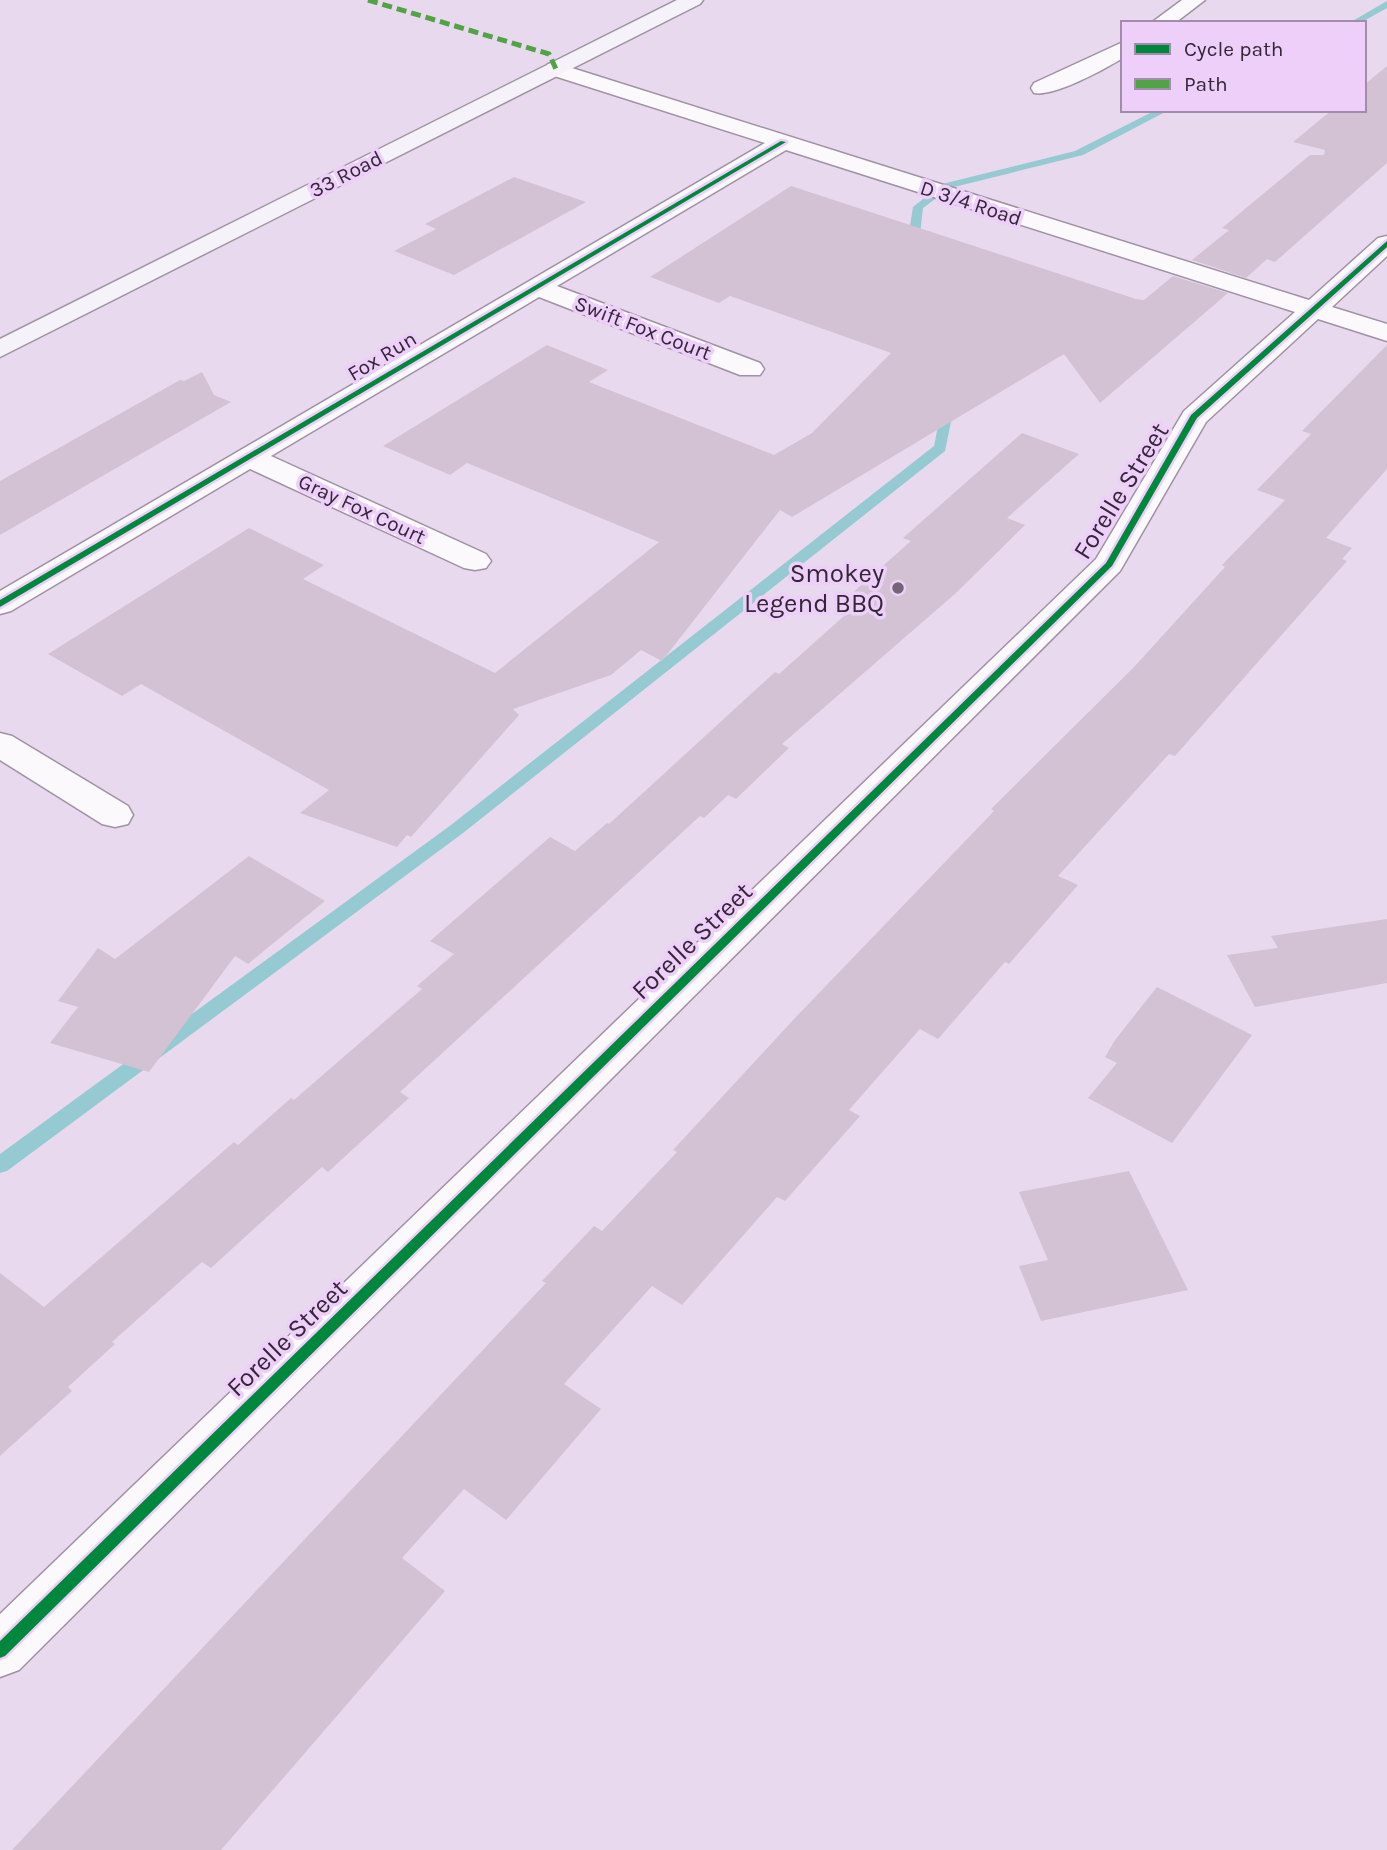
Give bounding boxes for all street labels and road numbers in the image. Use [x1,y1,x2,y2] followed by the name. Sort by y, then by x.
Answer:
[306,146,386,202] street label: 33 Road
[917,175,1025,231] street label: D 3/4 Road
[571,291,715,365] street label: Swift Fox Court
[343,326,421,386] street label: Fox Run
[1067,417,1175,565] street label: Forelle Street
[295,469,430,549] street label: Gray Fox Court
[625,876,759,1006] street label: Forelle Street
[220,1273,354,1403] street label: Forelle Street

